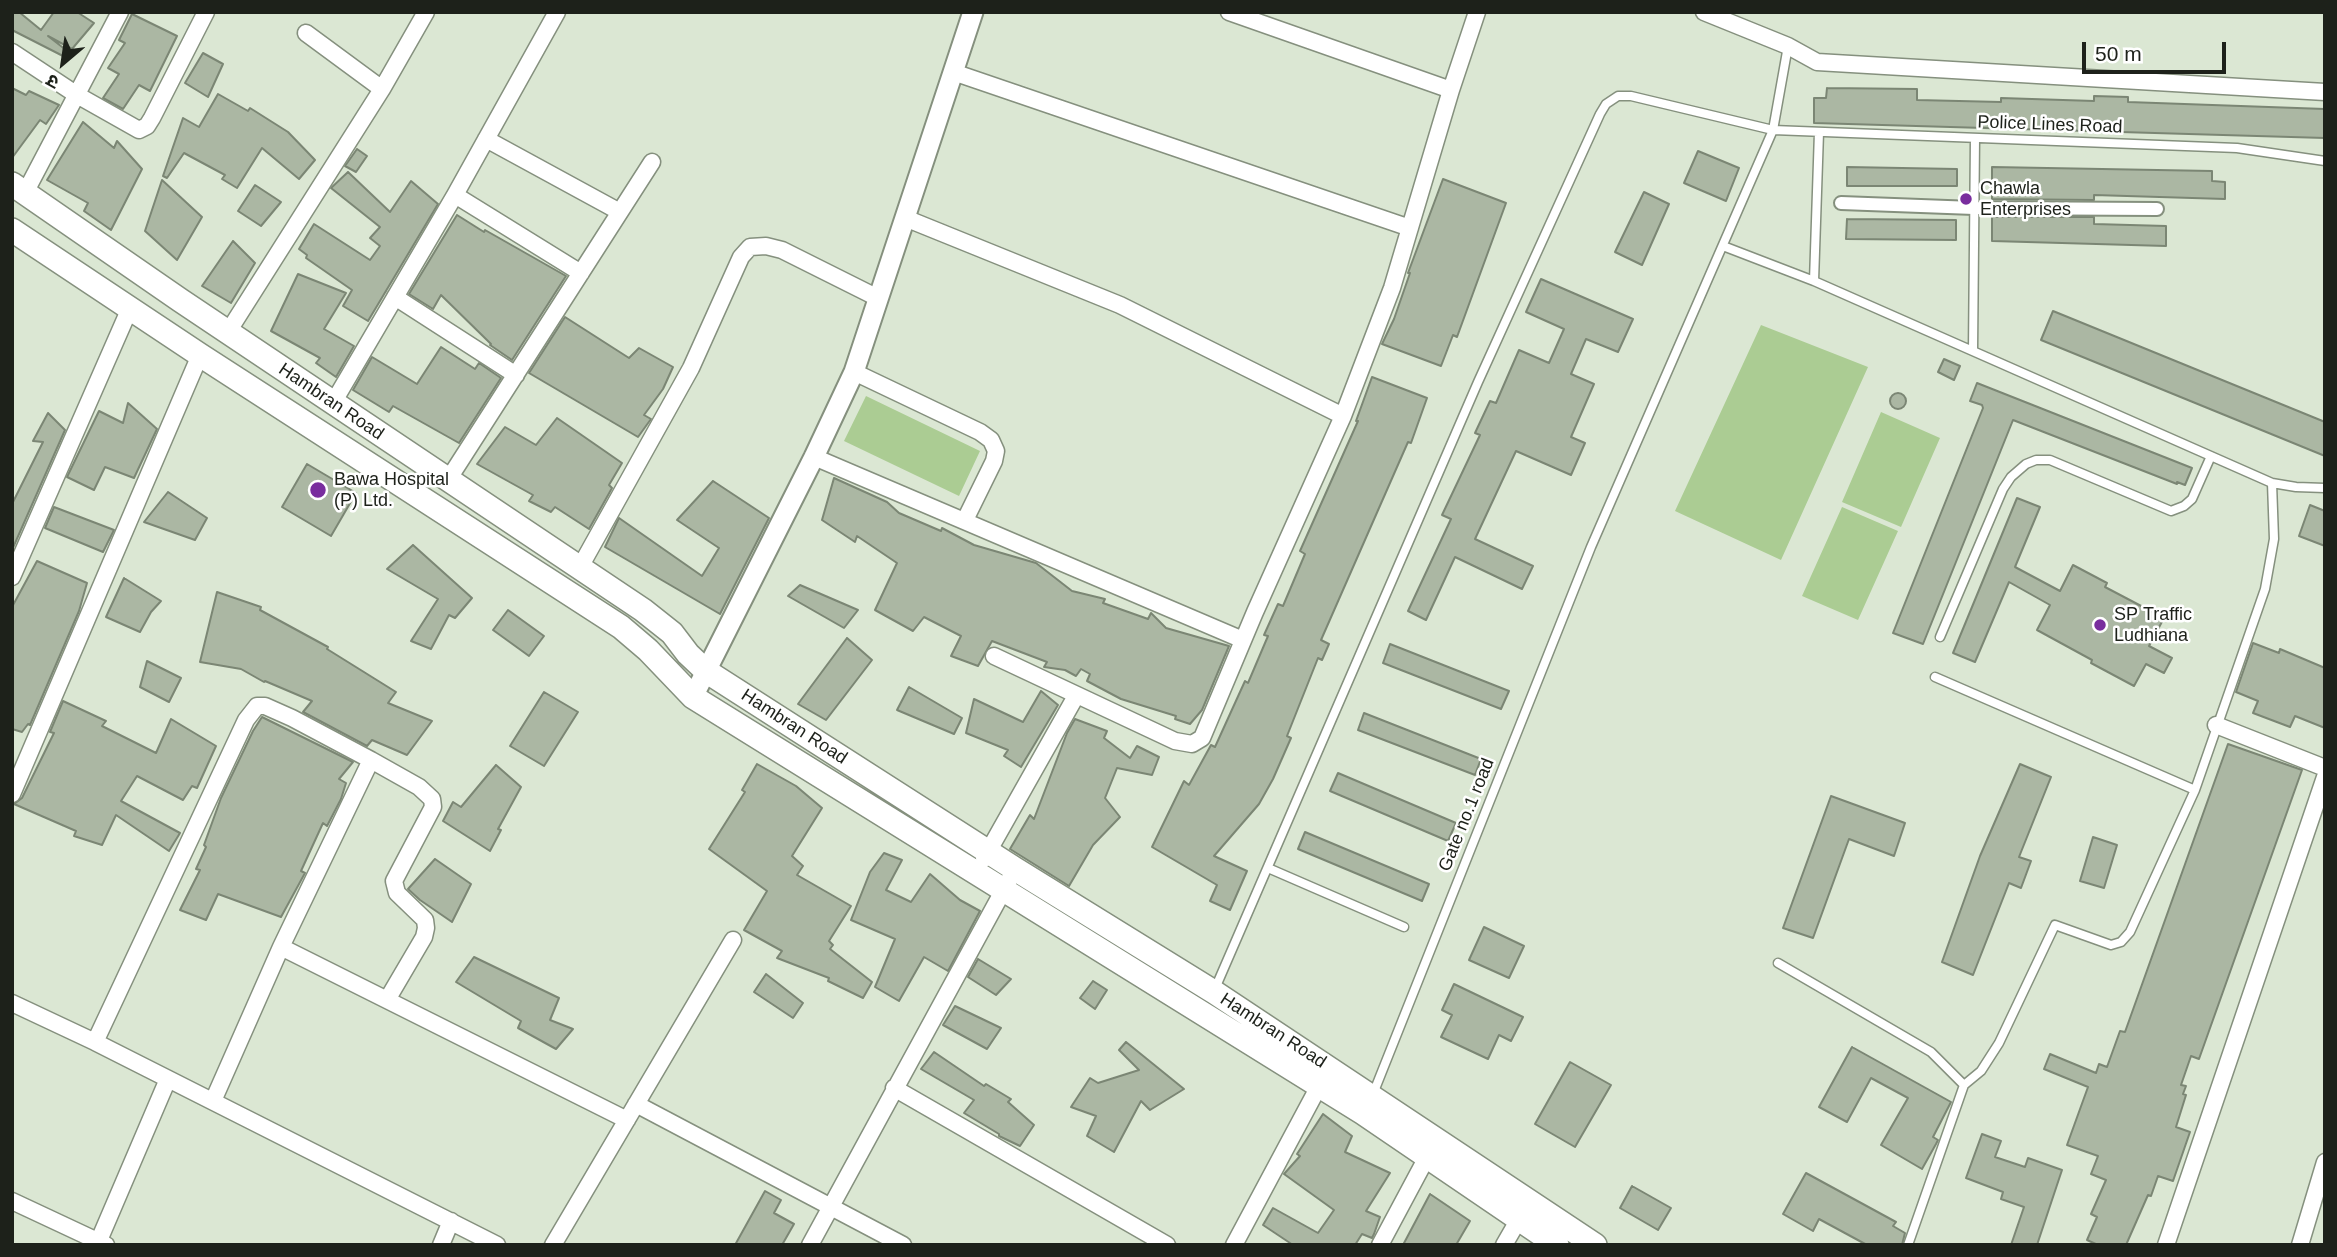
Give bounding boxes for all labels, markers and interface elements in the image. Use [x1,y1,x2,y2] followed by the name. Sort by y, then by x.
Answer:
[28,28,98,98] north arrow
[2085,28,2228,72] scale bar
[2095,42,2142,65] text: 50 m
[43,70,63,94] text: उ
[1977,112,2123,138] street label: Police Lines Road
[1980,178,2071,220] place label: Chawla Enterprises
[1958,191,1974,207] marker: Chawla Enterprises
[274,359,388,445] street label: Hambran Road
[334,469,449,512] place label: Bawa Hospital (P) Ltd.
[308,480,328,500] marker: Bawa Hospital (P) Ltd.
[2114,604,2192,646] place label: SP Traffic Ludhiana
[2092,617,2108,633] marker: SP Traffic Ludhiana
[737,685,851,769] street label: Hambran Road
[1434,755,1500,875] street label: Gate no.1 road
[1216,989,1330,1073] street label: Hambran Road

